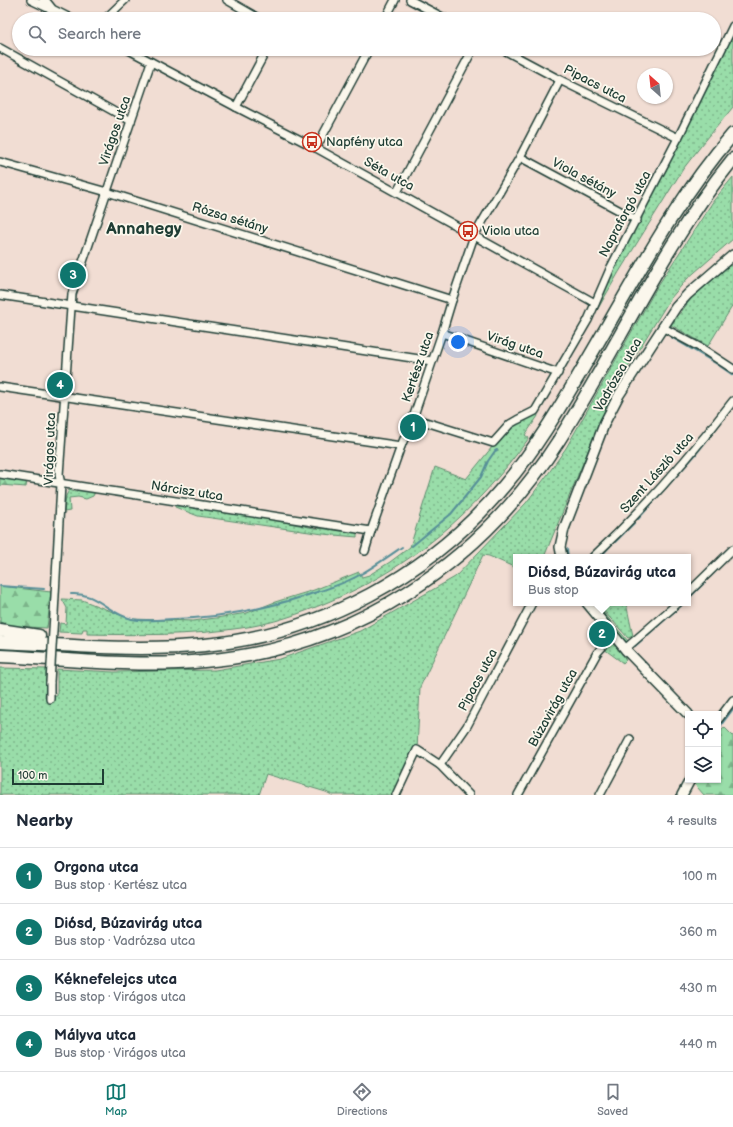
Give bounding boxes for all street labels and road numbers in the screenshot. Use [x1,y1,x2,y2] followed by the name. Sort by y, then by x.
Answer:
[561,61,629,107] street label: Pipacs utca
[96,94,134,168] street label: Virágos utca
[361,154,417,194] street label: Séta utca
[549,154,619,202] street label: Viola sétány
[596,168,654,260] street label: Napraforgó utca
[190,199,270,237] street label: Rózsa sétány
[485,328,545,362] street label: Virág utca
[398,330,438,404] street label: Kertész utca
[591,335,645,415] street label: Vadrózsa utca
[41,412,59,486] street label: Virágos utca
[617,430,697,516] street label: Szent László utca
[150,477,224,505] street label: Nárcisz utca
[455,646,501,714] street label: Pipacs utca
[525,666,581,750] street label: Búzavirág utca

